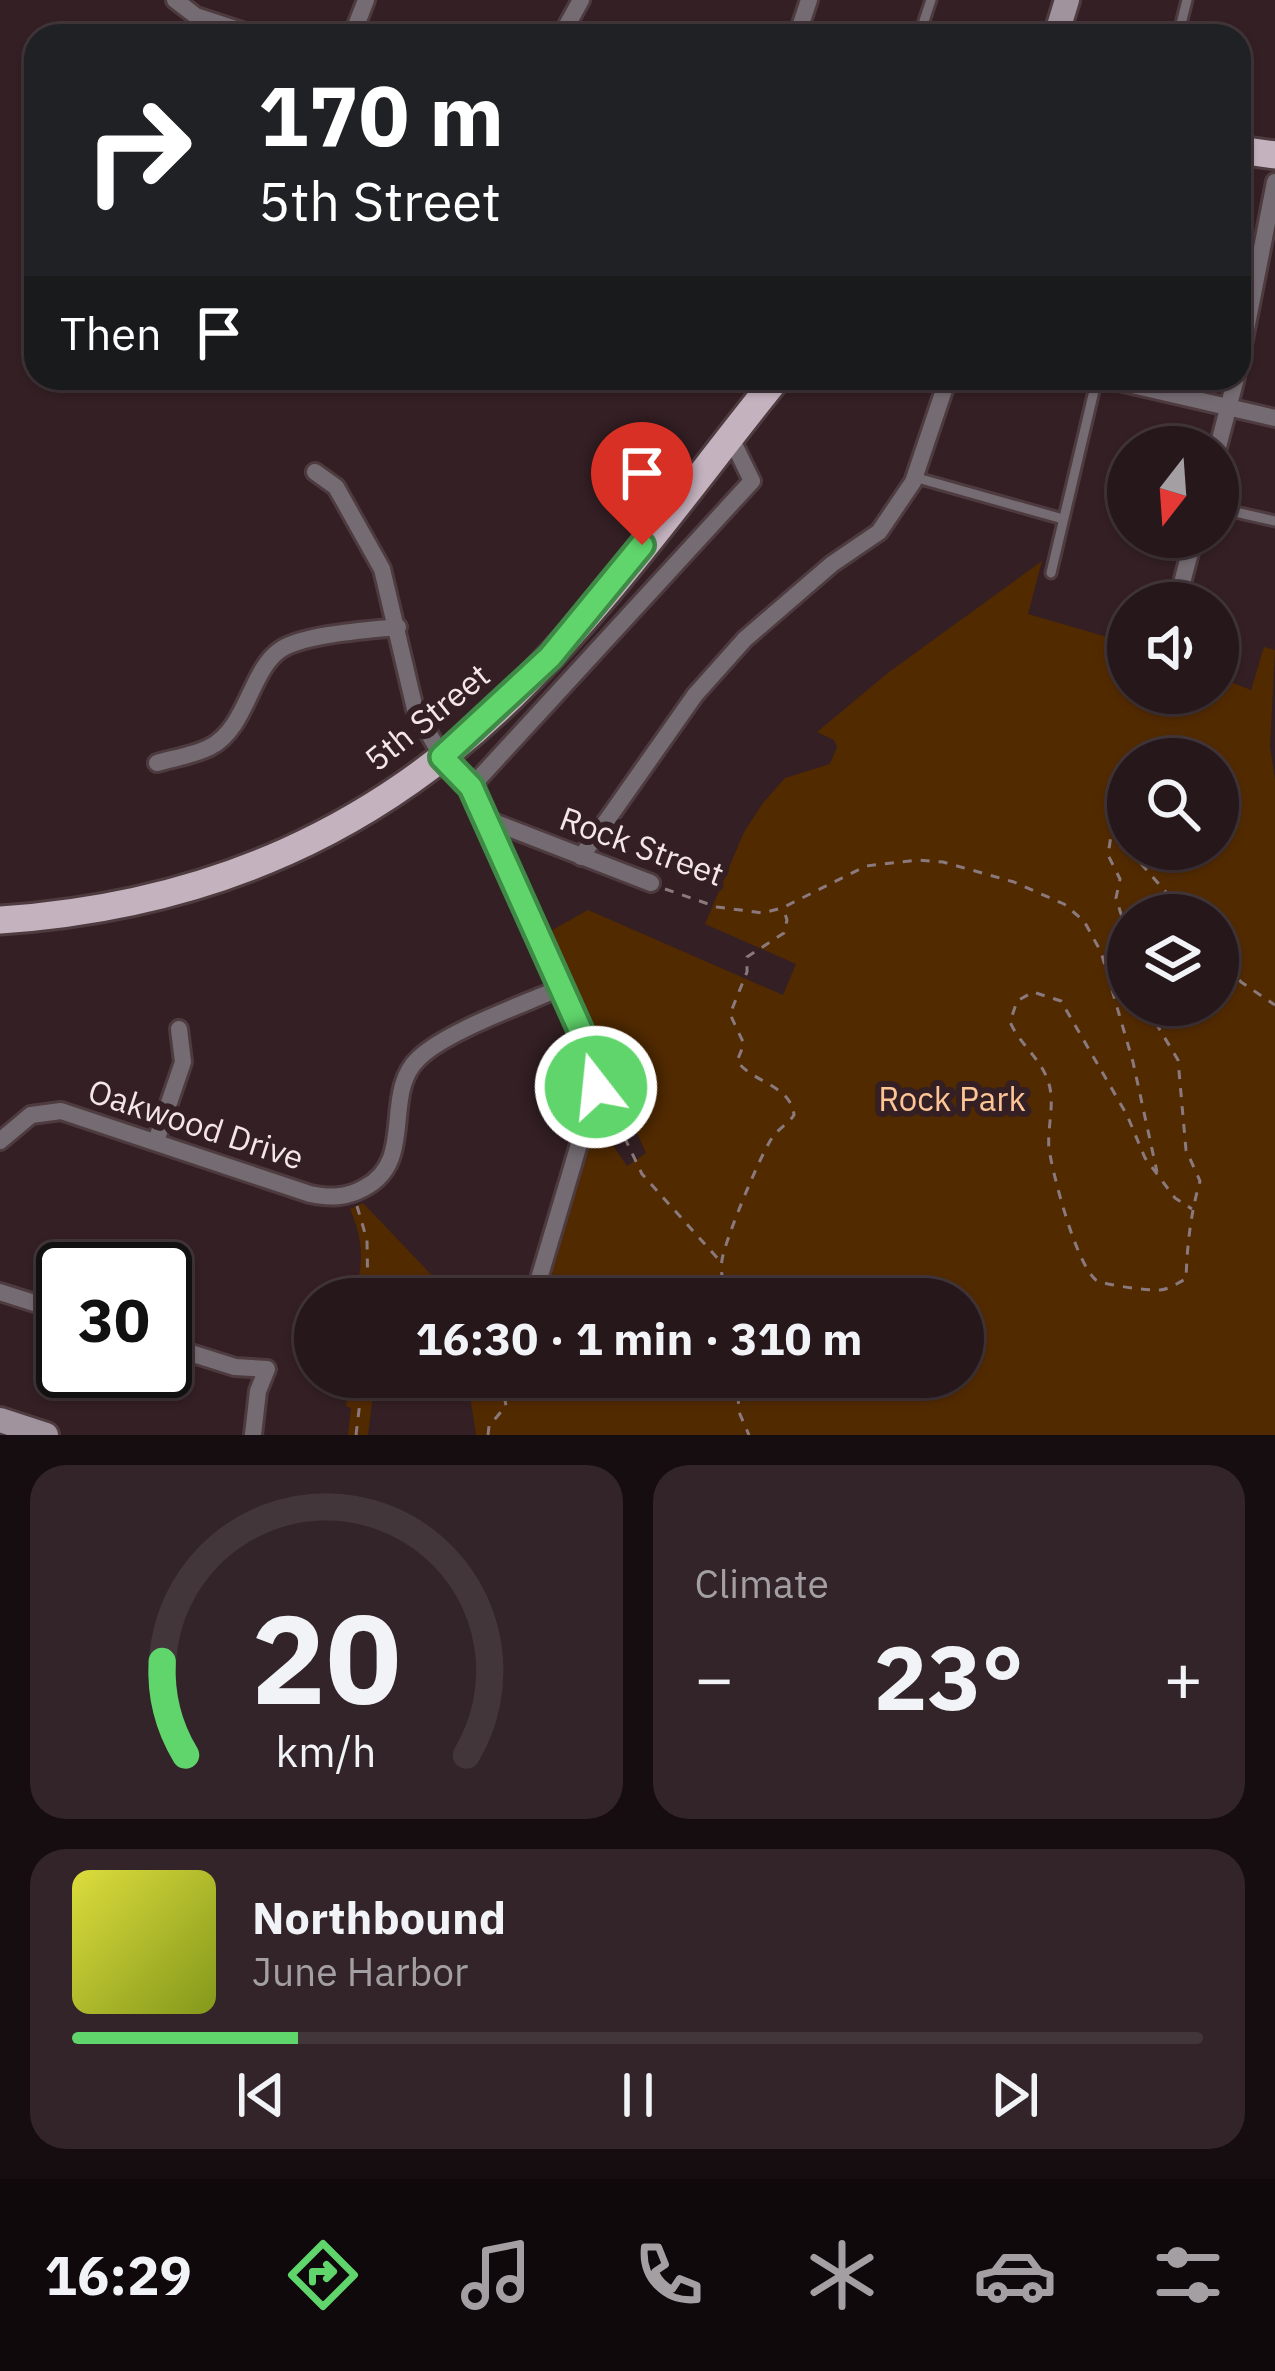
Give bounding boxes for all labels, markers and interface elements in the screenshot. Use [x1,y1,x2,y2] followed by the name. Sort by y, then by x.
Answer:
[258,60,504,169] text: 170 m
[60,72,216,228] icon: right
[258,166,501,236] text: 5th Street
[186,300,252,366] icon: arrive
[60,304,162,362] text: Then
[591,422,693,545] pin
[1107,426,1239,558] north arrow
[1107,426,1239,1026] map controls
[609,440,675,506] icon: arrive
[1107,582,1239,714] button: sound
[355,653,498,780] street label: 5th Street
[1107,738,1239,870] button: search
[554,796,730,895] street label: Rock Street
[1107,894,1239,1026] button: layers
[533,1024,659,1150] position arrow
[83,1068,309,1179] street label: Oakwood Drive
[878,1077,1026,1120] park label: Rock Park
[36,1242,192,1398] speed limit sign: 30
[416,1309,862,1367] text: 16:30 · 1 min · 310 m
[695,1558,829,1609] text: Climate
[251,1576,401,1738] text: 20
[874,1618,1024,1735] text: 23°
[695,1634,734,1720] text: −
[1163,1634,1203,1720] text: +
[276,1723,377,1779] text: km/h
[252,1888,506,1946] text: Northbound
[252,1946,468,1997] text: June Harbor
[228,2062,294,2128] icon: previous
[605,2062,671,2128] icon: pause
[982,2062,1048,2128] icon: next
[281,2233,365,2317] icon: directions
[454,2233,538,2317] icon: music
[627,2233,711,2317] icon: phone
[800,2233,884,2317] icon: climate
[973,2233,1057,2317] icon: car
[1146,2233,1230,2317] icon: filters
[45,2240,192,2310] text: 16:29

